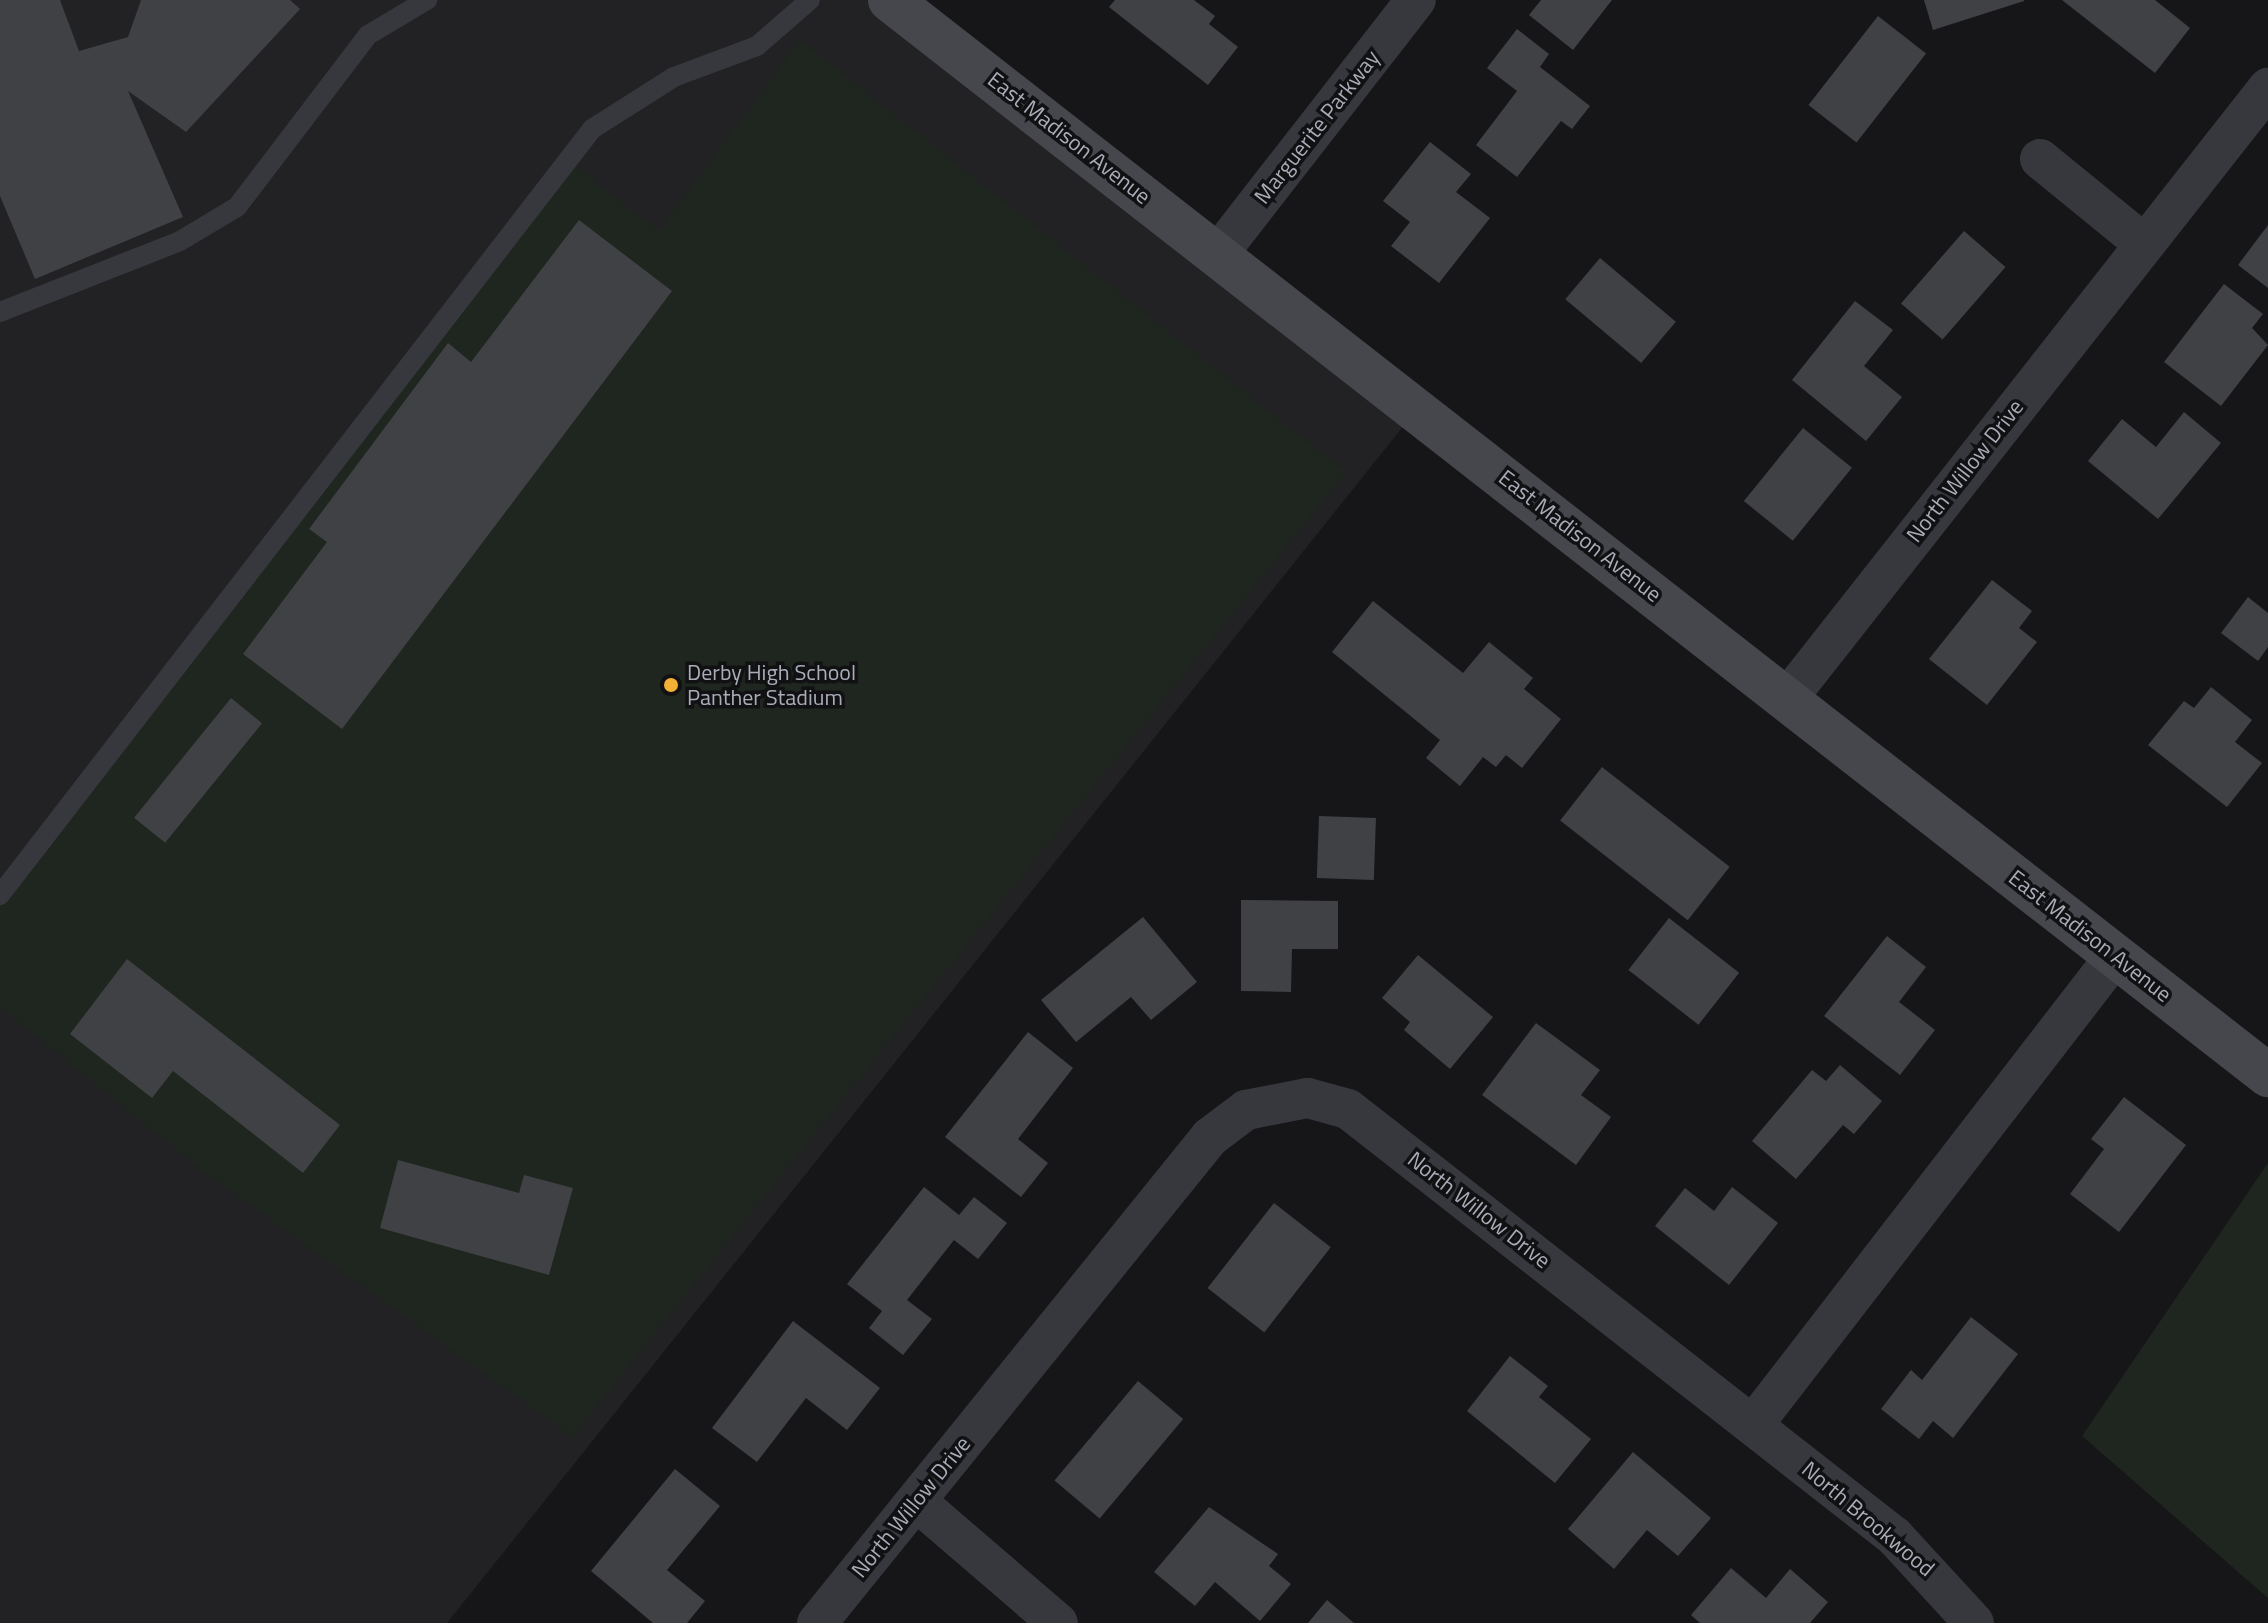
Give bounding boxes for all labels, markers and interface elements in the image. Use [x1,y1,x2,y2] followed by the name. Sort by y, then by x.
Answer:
[1249,45,1385,209] street label: Marguerite Parkway
[982,66,1156,210] street label: East Madison Avenue
[1901,394,2029,548] street label: North Willow Drive
[1493,464,1667,608] street label: East Madison Avenue
[687,659,856,710] place label: Derby High School Panther Stadium
[662,676,680,694] marker: Derby High School Panther Stadium
[2003,864,2177,1008] street label: East Madison Avenue
[1402,1146,1556,1274] street label: North Willow Drive
[846,1431,976,1583] street label: North Willow Drive
[1796,1456,1940,1582] street label: North Brookwood

